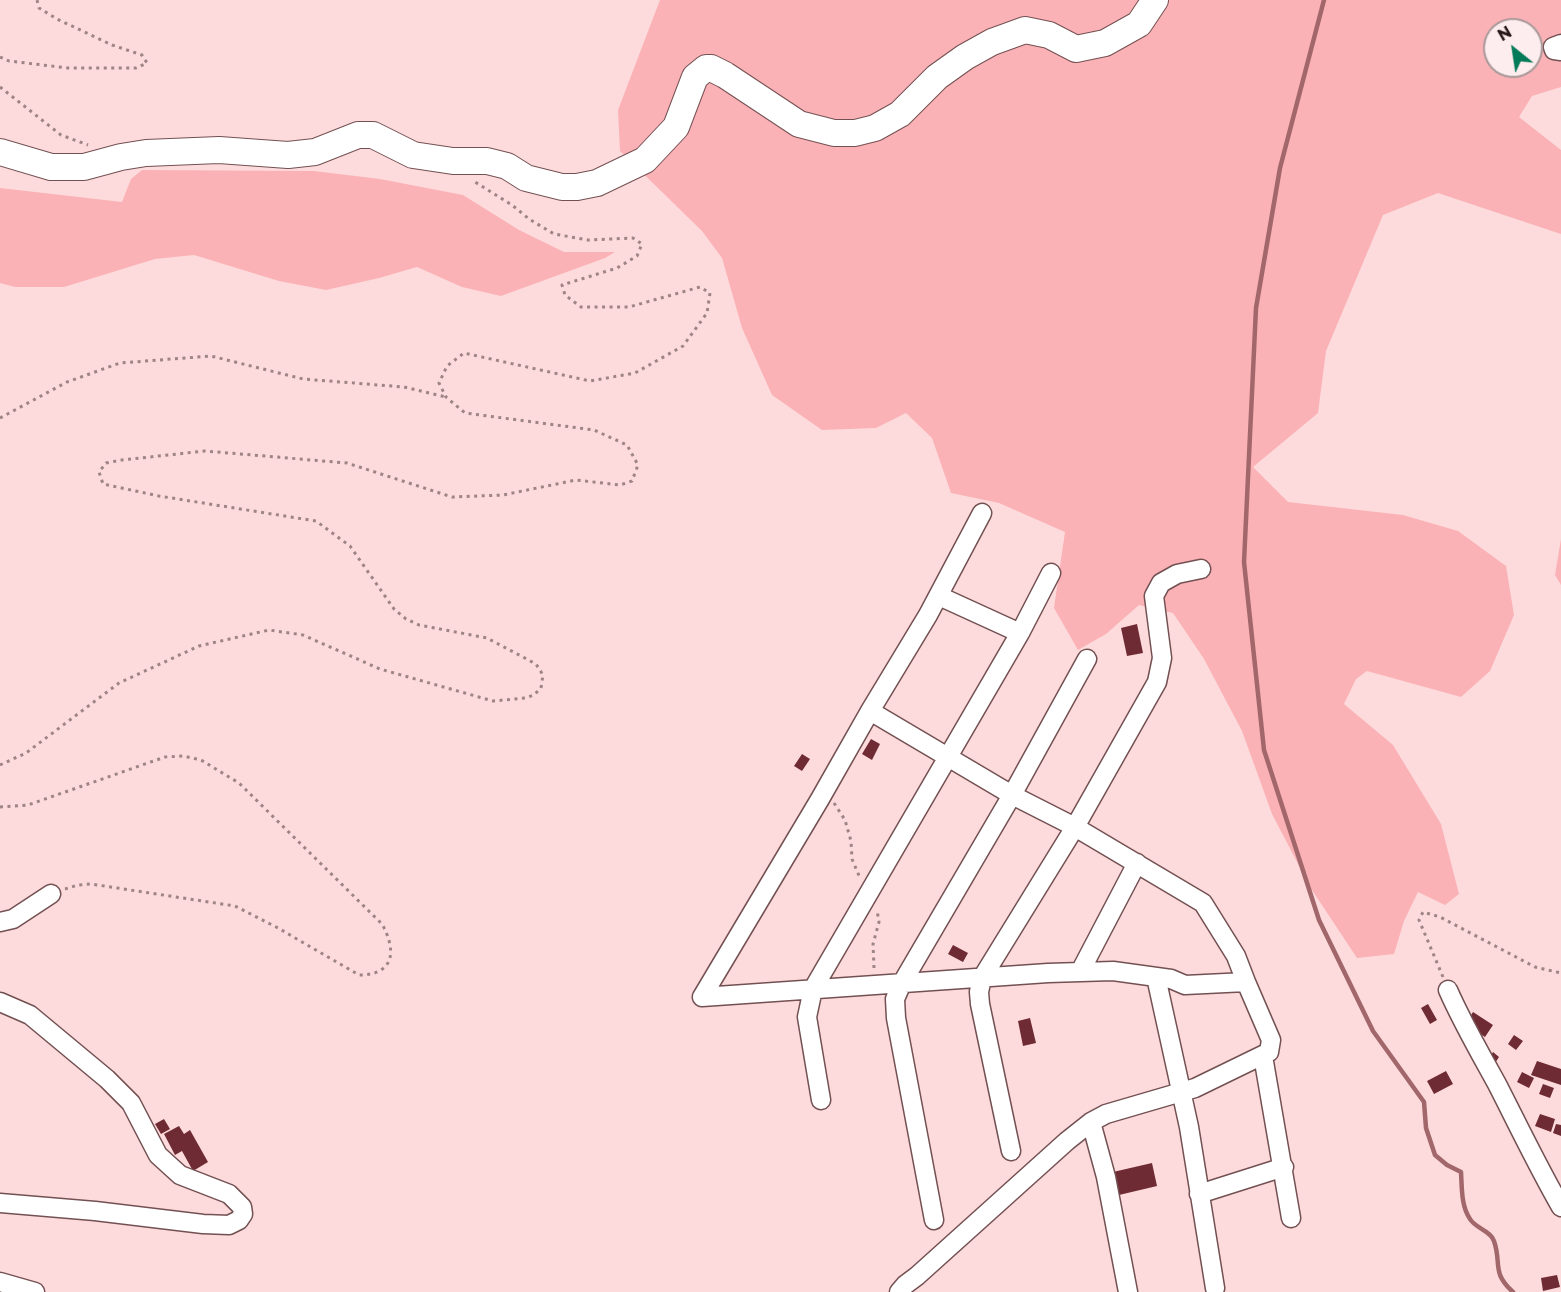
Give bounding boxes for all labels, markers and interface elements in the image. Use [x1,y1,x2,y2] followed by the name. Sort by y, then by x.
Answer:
[1483,18,1543,78] north arrow
[1494,22,1515,45] text: N

